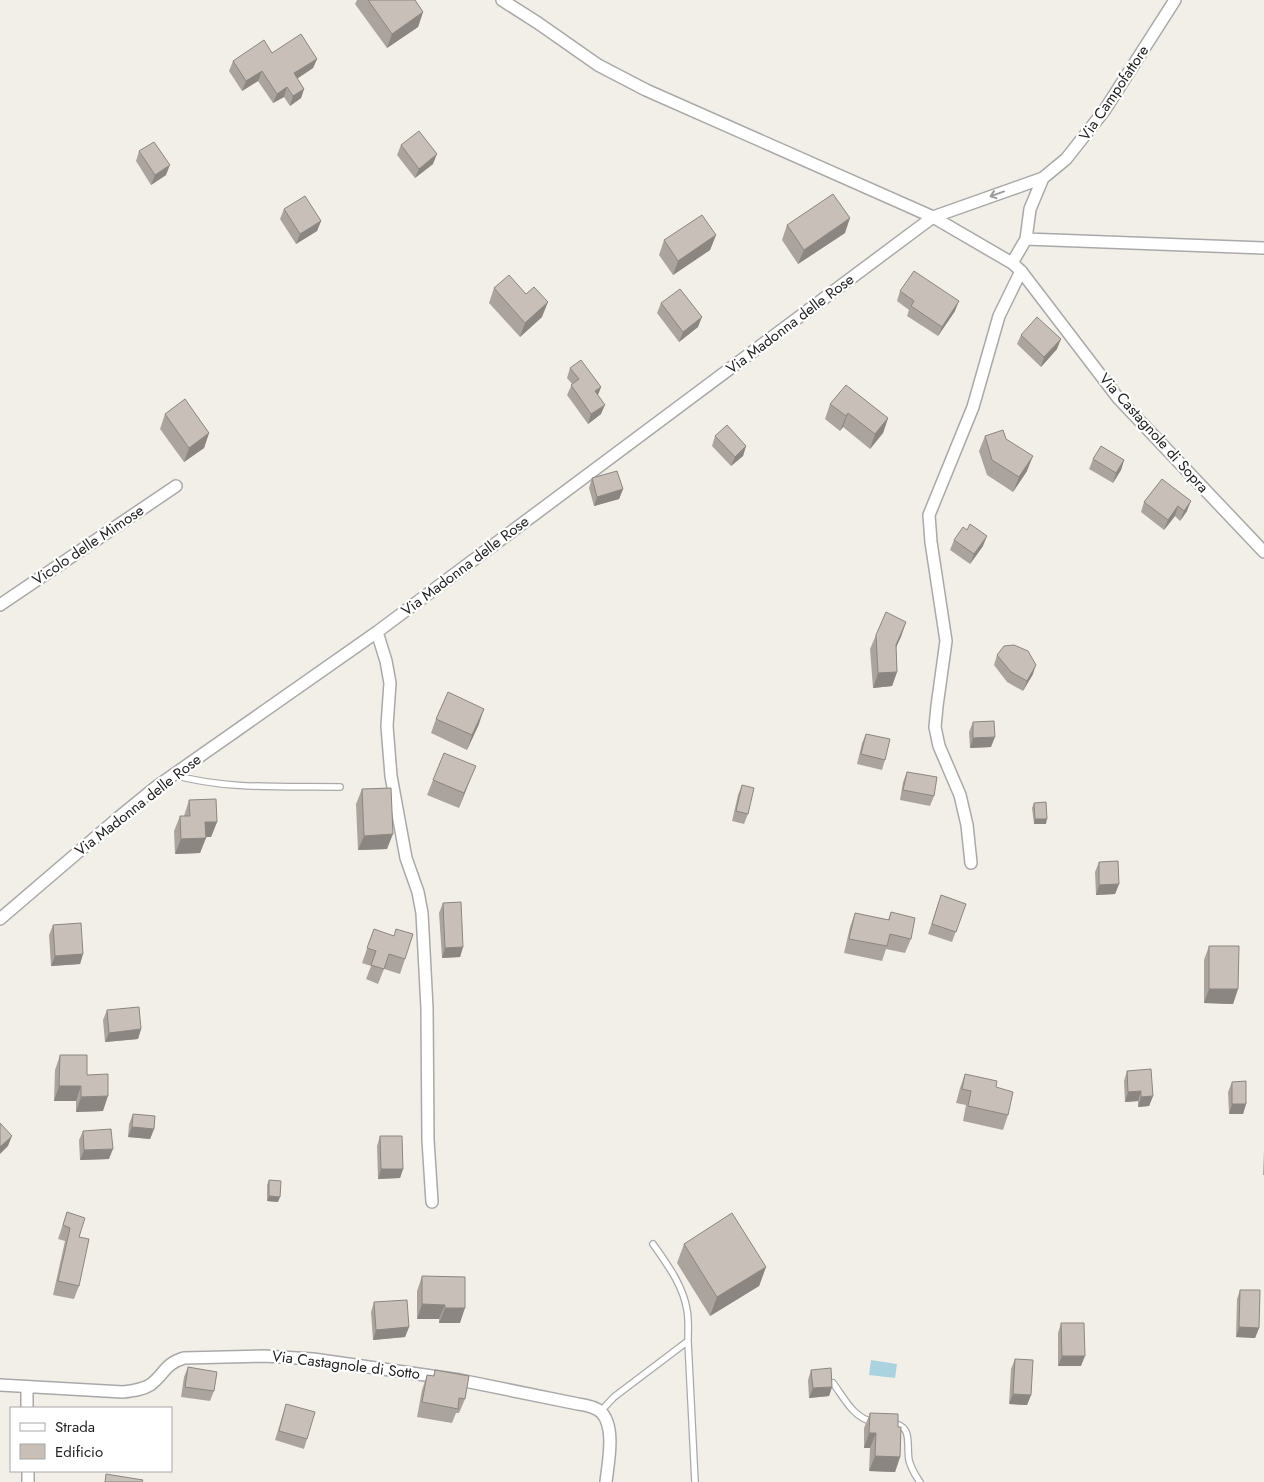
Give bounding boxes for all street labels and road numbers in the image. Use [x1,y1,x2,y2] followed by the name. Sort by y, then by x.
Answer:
[1074,41,1154,145] street label: Via Campofattore
[722,268,859,379] street label: Via Madonna delle Rose
[1094,368,1214,498] street label: Via Castagnole di Sopra
[28,499,148,591] street label: Vicolo delle Mimose
[397,510,534,621] street label: Via Madonna delle Rose
[70,749,206,861] street label: Via Madonna delle Rose
[271,1345,421,1385] street label: Via Castagnole di Sotto

